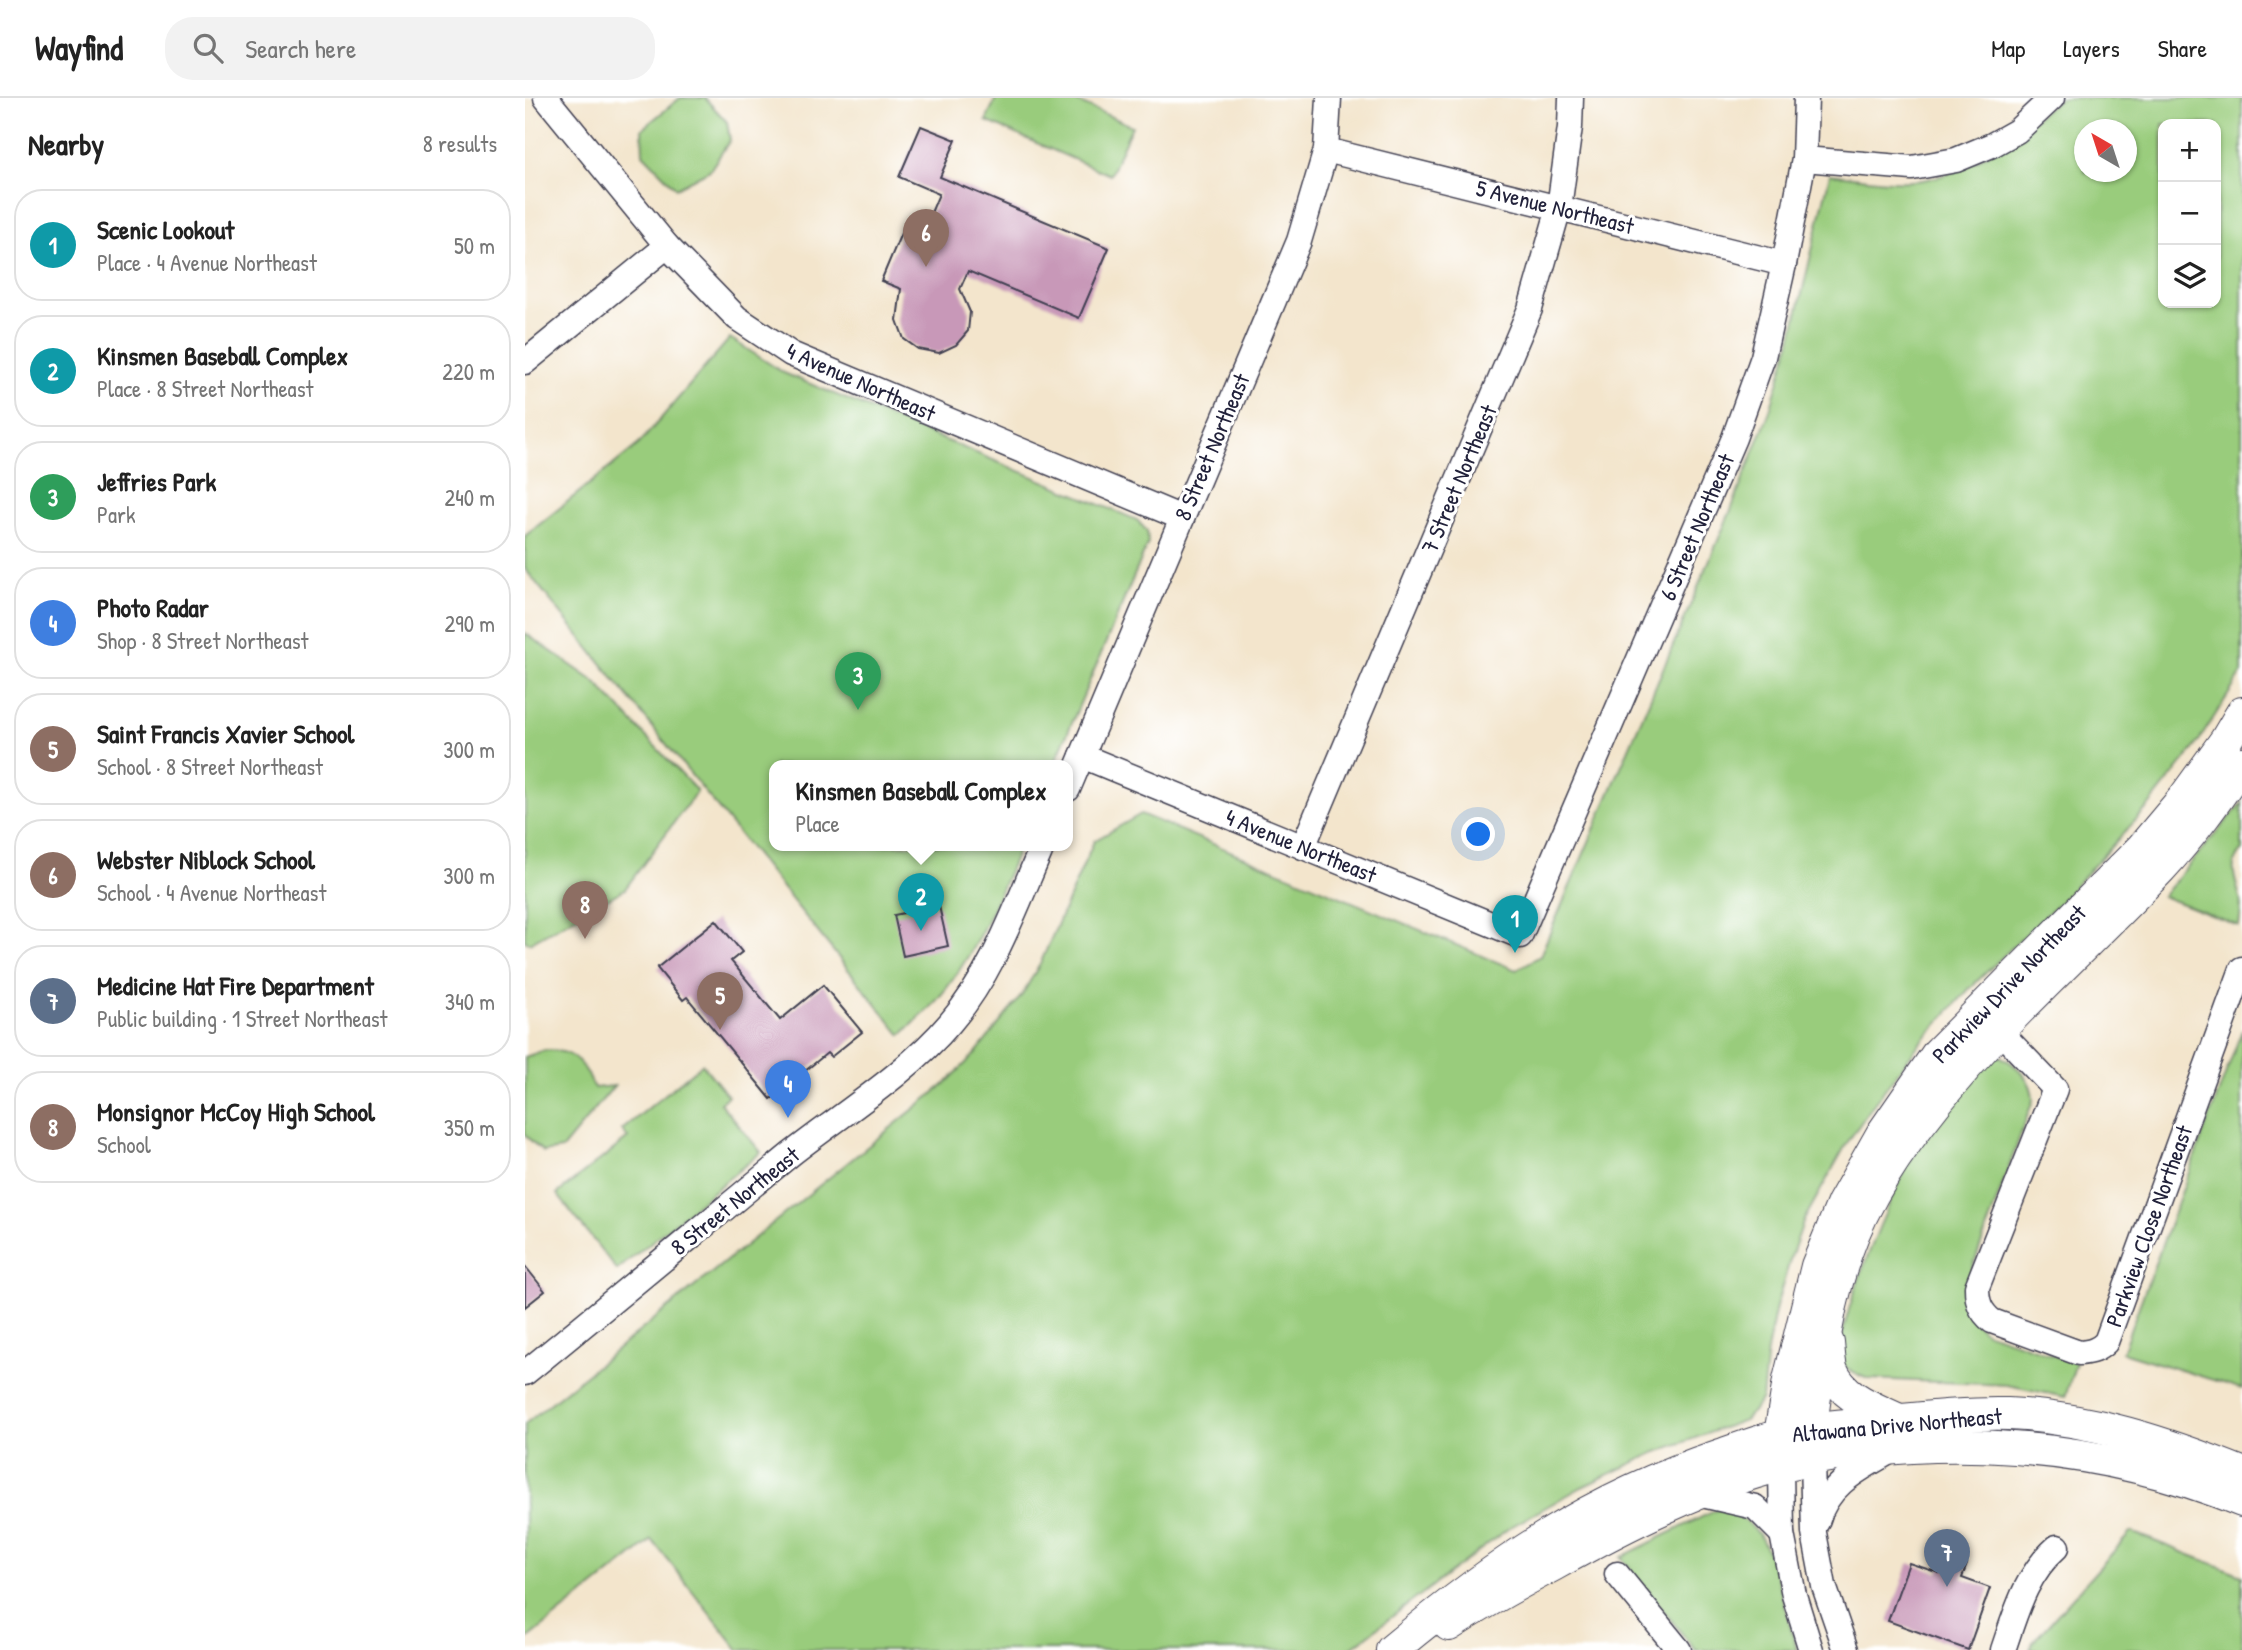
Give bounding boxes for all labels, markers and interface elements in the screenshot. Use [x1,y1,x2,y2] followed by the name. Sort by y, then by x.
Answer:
[165,17,655,80] search box
[35,26,123,70] text: Wayfind
[189,29,227,67] icon: search
[245,31,356,66] text: Search here
[1991,32,2025,64] text: Map
[2063,32,2120,64] text: Layers
[2158,32,2207,64] text: Share
[2074,119,2137,182] north arrow
[2158,119,2221,308] map controls
[2158,119,2221,182] button: +
[28,124,104,164] text: Nearby
[423,128,497,159] text: 8 results
[1473,172,1638,241] street label: 5 Avenue Northeast
[2158,182,2221,245] button: −
[903,209,949,267] pin: 6
[97,212,234,247] text: Scenic Lookout
[49,230,57,261] text: 1
[454,230,495,261] text: 50 m
[2158,245,2221,308] button: layers
[97,247,317,278] text: Place · 4 Avenue Northeast
[782,335,942,429] street label: 4 Avenue Northeast
[97,338,348,373] text: Kinsmen Baseball Complex
[48,356,58,387] text: 2
[442,356,495,387] text: 220 m
[1167,368,1257,525] street label: 8 Street Northeast
[97,373,313,404] text: Place · 8 Street Northeast
[1413,399,1504,558] street label: 7 Street Northeast
[1652,448,1742,605] street label: 6 Street Northeast
[97,464,216,499] text: Jeffries Park
[48,482,58,513] text: 3
[444,482,495,513] text: 240 m
[97,499,135,530] text: Park
[97,590,209,625] text: Photo Radar
[49,608,57,639] text: 4
[445,608,495,639] text: 290 m
[97,625,308,656] text: Shop · 8 Street Northeast
[835,652,881,710] pin: 3
[97,716,354,751] text: Saint Francis Xavier School
[48,734,58,765] text: 5
[443,734,495,765] text: 300 m
[97,751,323,782] text: School · 8 Street Northeast
[769,760,1073,851] popup
[795,773,1047,808] text: Kinsmen Baseball Complex
[1221,801,1382,890] street label: 4 Avenue Northeast
[795,808,840,839] text: Place
[1461,817,1495,851] your location
[97,842,315,877] text: Webster Niblock School
[48,860,58,891] text: 6
[443,860,495,891] text: 300 m
[898,873,944,931] pin: 2
[97,877,326,908] text: School · 4 Avenue Northeast
[562,881,608,939] pin: 8
[1492,895,1538,953] pin: 1
[1925,897,2093,1070] street label: Parkview Drive Northeast
[97,968,374,1003] text: Medicine Hat Fire Department
[697,972,743,1030] pin: 5
[47,986,59,1017] text: 7
[445,986,495,1017] text: 340 m
[97,1003,387,1034] text: Public building · 1 Street Northeast
[765,1060,811,1118] pin: 4
[97,1094,375,1129] text: Monsignor McCoy High School
[48,1112,58,1143] text: 8
[444,1112,495,1143] text: 350 m
[2098,1120,2200,1331] street label: Parkview Close Northeast
[97,1129,151,1160] text: School
[664,1138,806,1262] street label: 8 Street Northeast
[1791,1400,2004,1449] street label: Altawana Drive Northeast
[1924,1529,1970,1587] pin: 7

